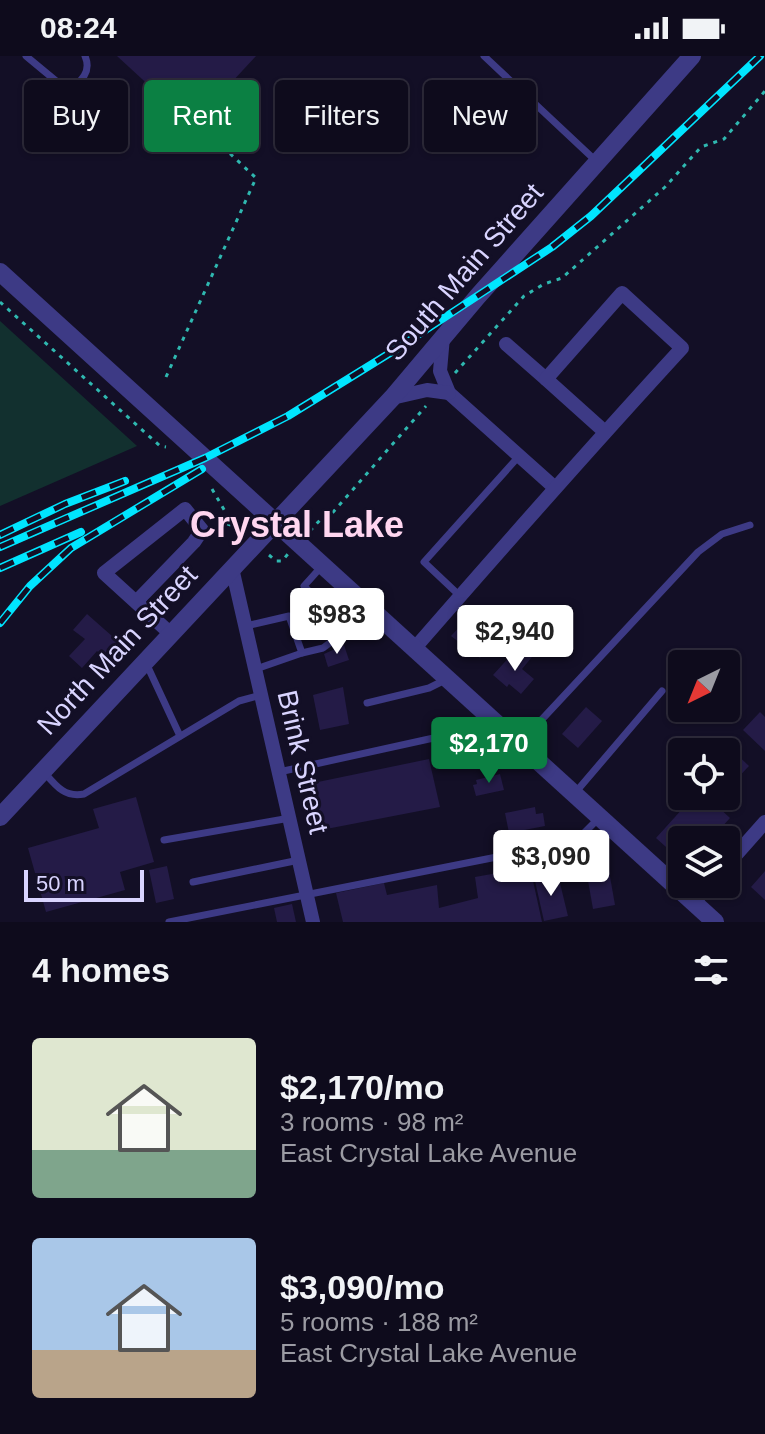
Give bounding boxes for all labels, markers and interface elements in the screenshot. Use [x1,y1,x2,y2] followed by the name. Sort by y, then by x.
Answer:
[40,11,117,44] text: 08:24
[24,80,128,152] chip: Buy
[144,80,259,152] chip: Rent
[275,80,408,152] chip: Filters
[424,80,536,152] chip: New
[379,177,549,367] street label: South Main Street
[190,504,404,545] district label: Crystal Lake
[31,559,203,741] street label: North Main Street
[290,588,384,656] pin: $983
[308,599,366,629] text: $983
[450,605,580,673] pin: $2,940
[475,616,555,646] text: $2,940
[668,650,740,722] north arrow
[668,650,740,898] map controls
[271,687,335,837] street label: Brink Street
[424,717,554,785] pin: $2,170
[449,728,529,758] text: $2,170
[668,738,740,810] button: locate
[668,826,740,898] button: layers
[486,830,616,898] pin: $3,090
[511,841,591,871] text: $3,090
[24,866,144,902] scale bar
[36,871,85,896] text: 50 m
[689,948,733,992] icon: filters
[32,951,170,989] text: 4 homes
[280,1068,444,1106] text: $2,170/mo
[96,1070,192,1166] icon: home
[280,1107,464,1137] text: 3 rooms · 98 m²
[280,1138,577,1168] text: East Crystal Lake Avenue
[280,1268,444,1306] text: $3,090/mo
[96,1270,192,1366] icon: home
[280,1307,478,1337] text: 5 rooms · 188 m²
[280,1338,577,1368] text: East Crystal Lake Avenue

